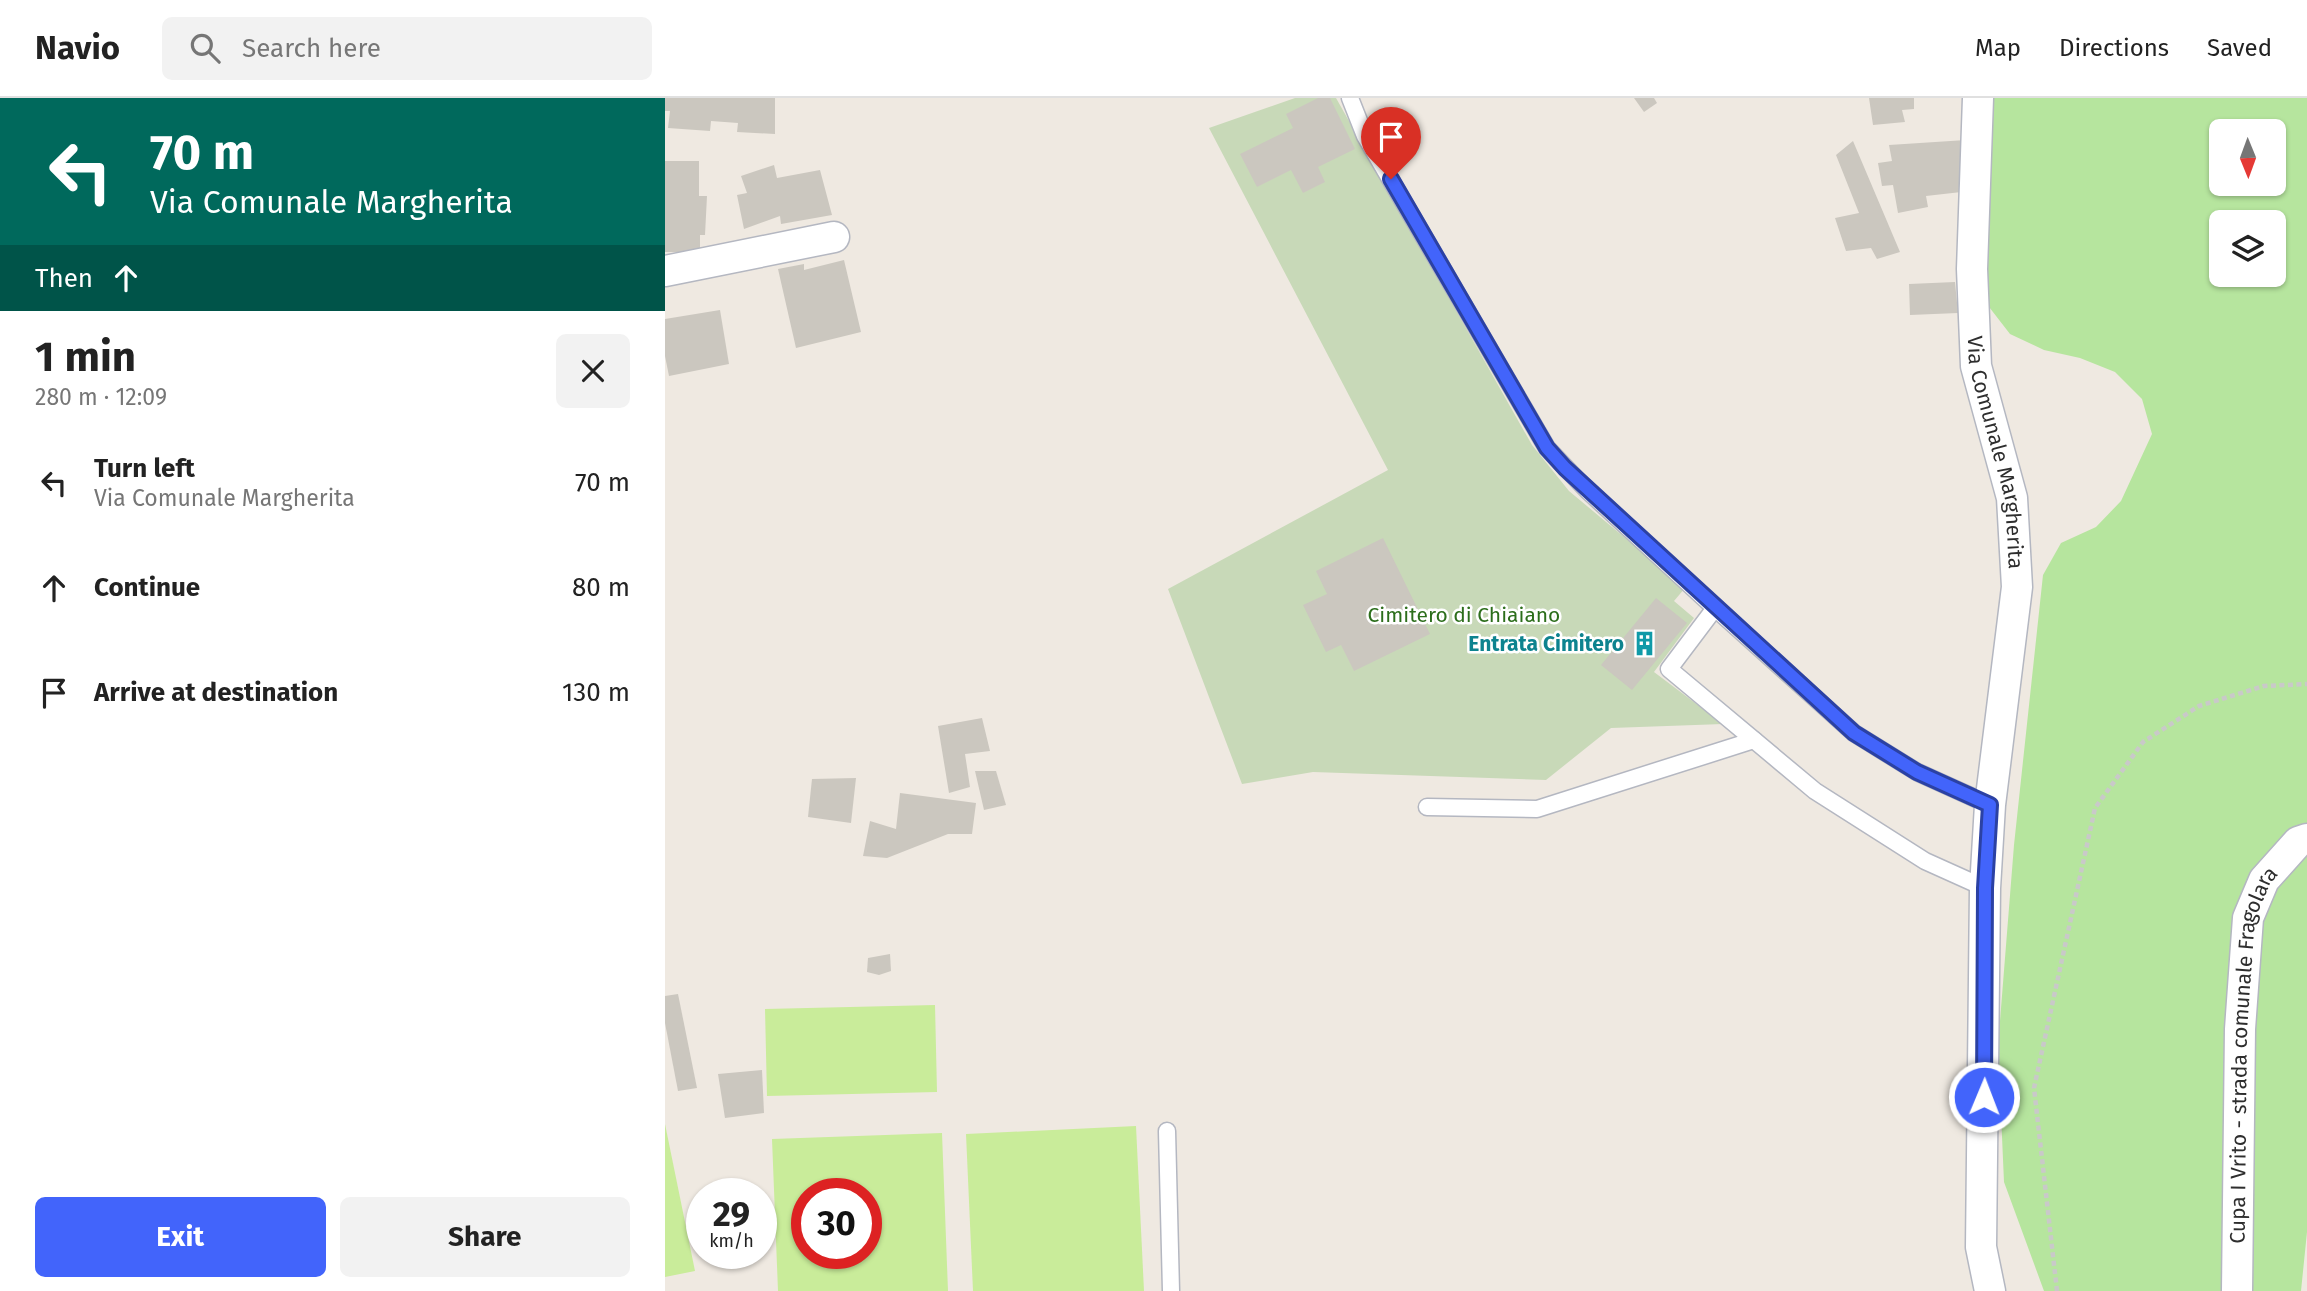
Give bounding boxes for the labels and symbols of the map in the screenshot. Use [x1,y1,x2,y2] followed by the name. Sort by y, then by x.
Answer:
[1361,107,1421,179] pin
[2209,119,2285,196] north arrow
[1962,335,2029,570] street label: Via Comunale Margherita
[1368,602,1560,628] park label: Cimitero di Chiaiano
[1630,630,1658,658] building icon: Entrata Cimitero
[1468,631,1624,657] place label: Entrata Cimitero
[2225,861,2283,1244] street label: Cupa I Vrito - strada comunale Fragolara
[1947,1060,2021,1134] position arrow
[791,1178,882,1269] speed limit sign: 30

